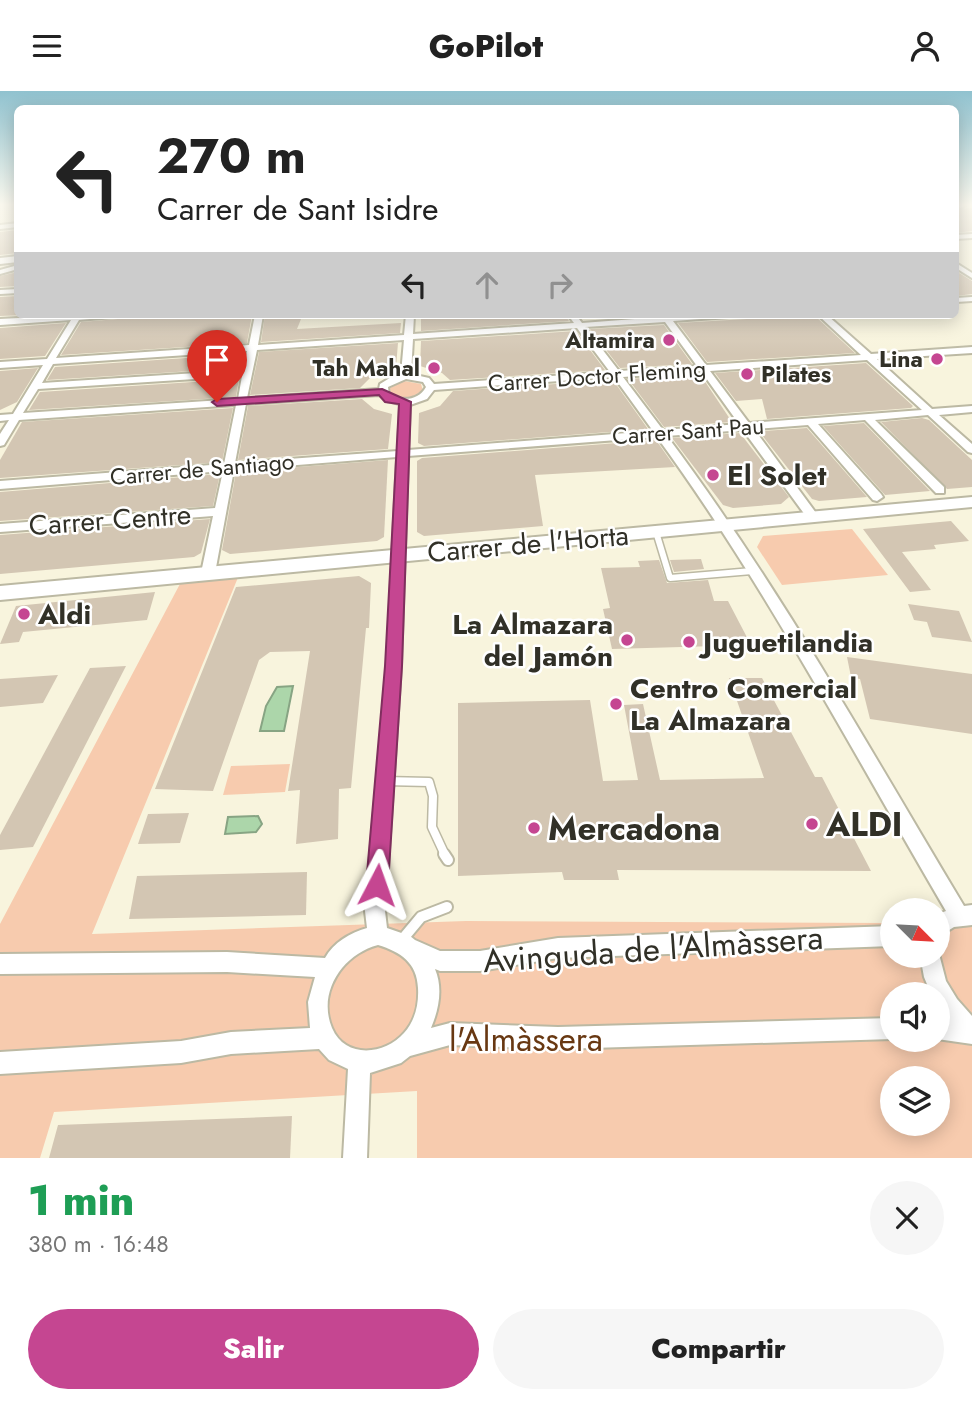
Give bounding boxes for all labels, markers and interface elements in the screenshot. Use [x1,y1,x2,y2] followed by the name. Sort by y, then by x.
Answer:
[429,23,543,69] text: GoPilot
[28,27,66,65] icon: menu
[906,27,944,65] icon: person
[157,121,306,191] text: 270 m
[42,133,133,224] icon: left
[157,186,438,232] text: Carrer de Sant Isidre
[395,266,433,304] icon: left
[468,266,506,304] icon: ahead
[541,266,579,304] icon: right
[564,323,655,357] place label: Altamira
[187,330,247,402] pin
[661,332,677,348] marker: Altamira
[198,341,236,379] icon: arrive
[879,342,923,376] place label: Lina
[312,351,420,385] place label: Tah Mahal
[487,351,707,401] street label: Carrer Doctor Fleming
[929,351,945,367] marker: Lina
[761,357,831,391] place label: Pilates
[426,360,442,376] marker: Tah Mahal
[739,366,755,382] marker: Pilates
[611,409,765,453] street label: Carrer Sant Pau
[109,444,295,494] street label: Carrer de Santiago
[727,455,826,496] place label: El Solet
[705,467,721,483] marker: El Solet
[28,494,192,546] street label: Carrer Centre
[426,515,630,573] street label: Carrer de l'Horta
[37,594,91,635] place label: Aldi
[452,604,613,677] place label: La Almazara del Jamón
[16,606,32,622] marker: Aldi
[698,622,873,663] place label: Juguetilandia
[619,632,635,648] marker: La Almazara del Jamón
[681,634,697,650] marker: Juguetilandia
[630,668,857,741] place label: Centro Comercial La Almazara
[608,696,624,712] marker: Centro Comercial La Almazara
[825,801,902,848] place label: ALDI
[548,805,720,852] place label: Mercadona
[804,816,820,832] marker: ALDI
[526,820,542,836] marker: Mercadona
[340,848,414,922] position arrow
[880,898,950,968] north arrow
[880,898,950,1136] map controls
[481,914,825,984] street label: Avinguda de l'Almàssera
[880,982,950,1052] button: sound
[449,1016,603,1063] park label: l'Almàssera
[880,1066,950,1136] button: layers
[28,1170,134,1231] text: 1 min
[870,1181,944,1255] button: close
[28,1227,169,1261] text: 380 m · 16:48
[28,1309,479,1389] button: Salir
[493,1309,944,1389] button: Compartir

